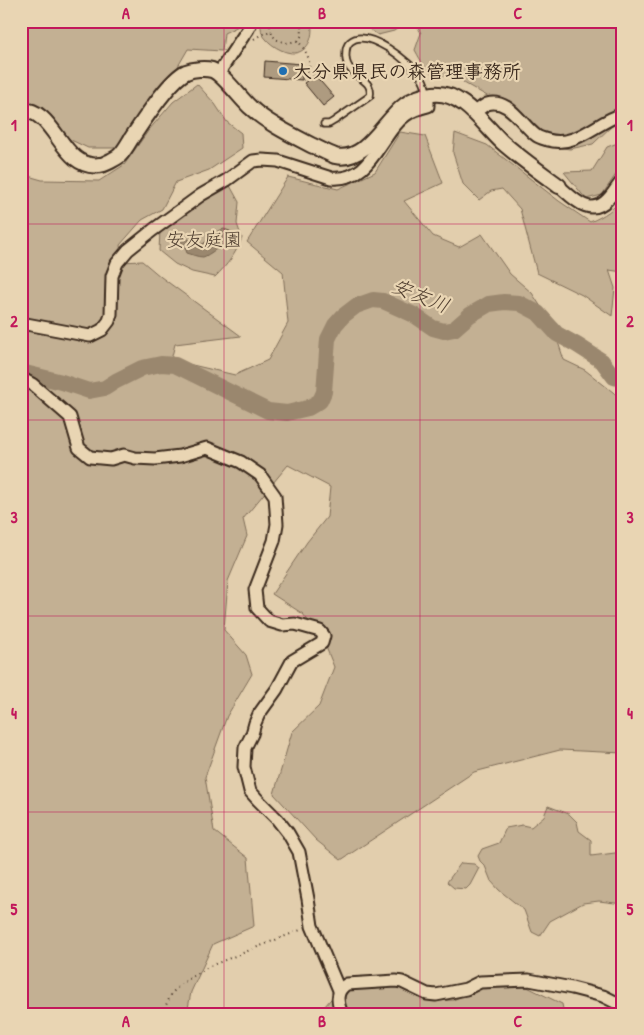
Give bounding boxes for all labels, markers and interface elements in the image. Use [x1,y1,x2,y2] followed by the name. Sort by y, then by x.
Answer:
[122,2,130,24] text: A
[318,2,326,24] text: B
[514,2,523,24] text: C
[293,58,521,84] place label: 大分県県民の森管理事務所
[277,65,289,77] marker: 大分県県民の森管理事務所
[11,114,17,136] text: 1
[627,114,633,136] text: 1
[166,226,242,252] park label: 安友庭園
[388,271,454,319] water label: 安友川
[10,310,18,332] text: 2
[626,310,634,332] text: 2
[10,506,18,528] text: 3
[626,506,634,528] text: 3
[11,702,17,724] text: 4
[627,702,633,724] text: 4
[11,898,18,920] text: 5
[627,898,634,920] text: 5
[122,1010,130,1032] text: A
[318,1010,326,1032] text: B
[514,1010,523,1032] text: C

